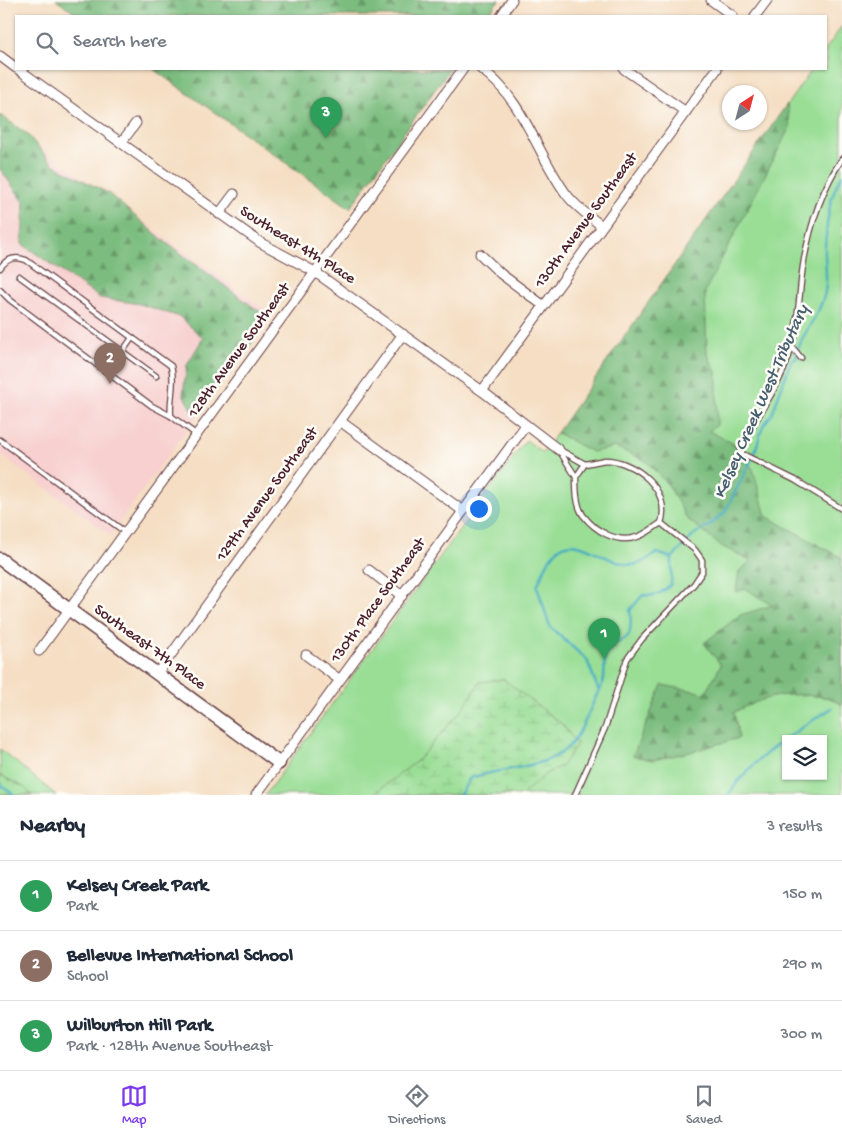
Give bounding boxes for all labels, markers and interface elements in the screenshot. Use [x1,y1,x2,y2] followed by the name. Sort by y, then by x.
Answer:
[15,15,827,70] search box
[33,29,61,57] icon: search
[73,31,167,54] text: Search here
[722,85,767,130] north arrow
[310,97,342,138] pin: 3
[531,148,643,293] street label: 130th Avenue Southeast
[236,203,359,290] street label: Southeast 4th Place
[184,279,296,423] street label: 128th Avenue Southeast
[710,301,815,502] water label: Kelsey Creek West Tributary
[94,343,126,384] pin: 2
[212,423,324,567] street label: 129th Avenue Southeast
[466,496,492,522] your location
[327,534,431,668] street label: 130th Place Southeast
[89,601,209,695] street label: Southeast 7th Place
[588,618,620,659] pin: 1
[782,735,827,780] map controls
[782,735,827,780] button: layers
[20,815,85,840] text: Nearby
[767,818,822,837] text: 3 results
[67,875,208,898] text: Kelsey Creek Park
[33,886,39,905] text: 1
[783,886,822,905] text: 150 m
[67,898,98,917] text: Park
[67,945,293,968] text: Bellevue International School
[32,956,40,975] text: 2
[782,956,822,975] text: 290 m
[67,968,109,987] text: School
[67,1015,212,1038] text: Wilburton Hill Park
[32,1026,40,1045] text: 3
[780,1026,822,1045] text: 300 m
[67,1038,272,1057] text: Park · 128th Avenue Southeast
[120,1082,148,1129] tab: Map
[389,1082,446,1129] tab: Directions
[686,1082,722,1129] tab: Saved

